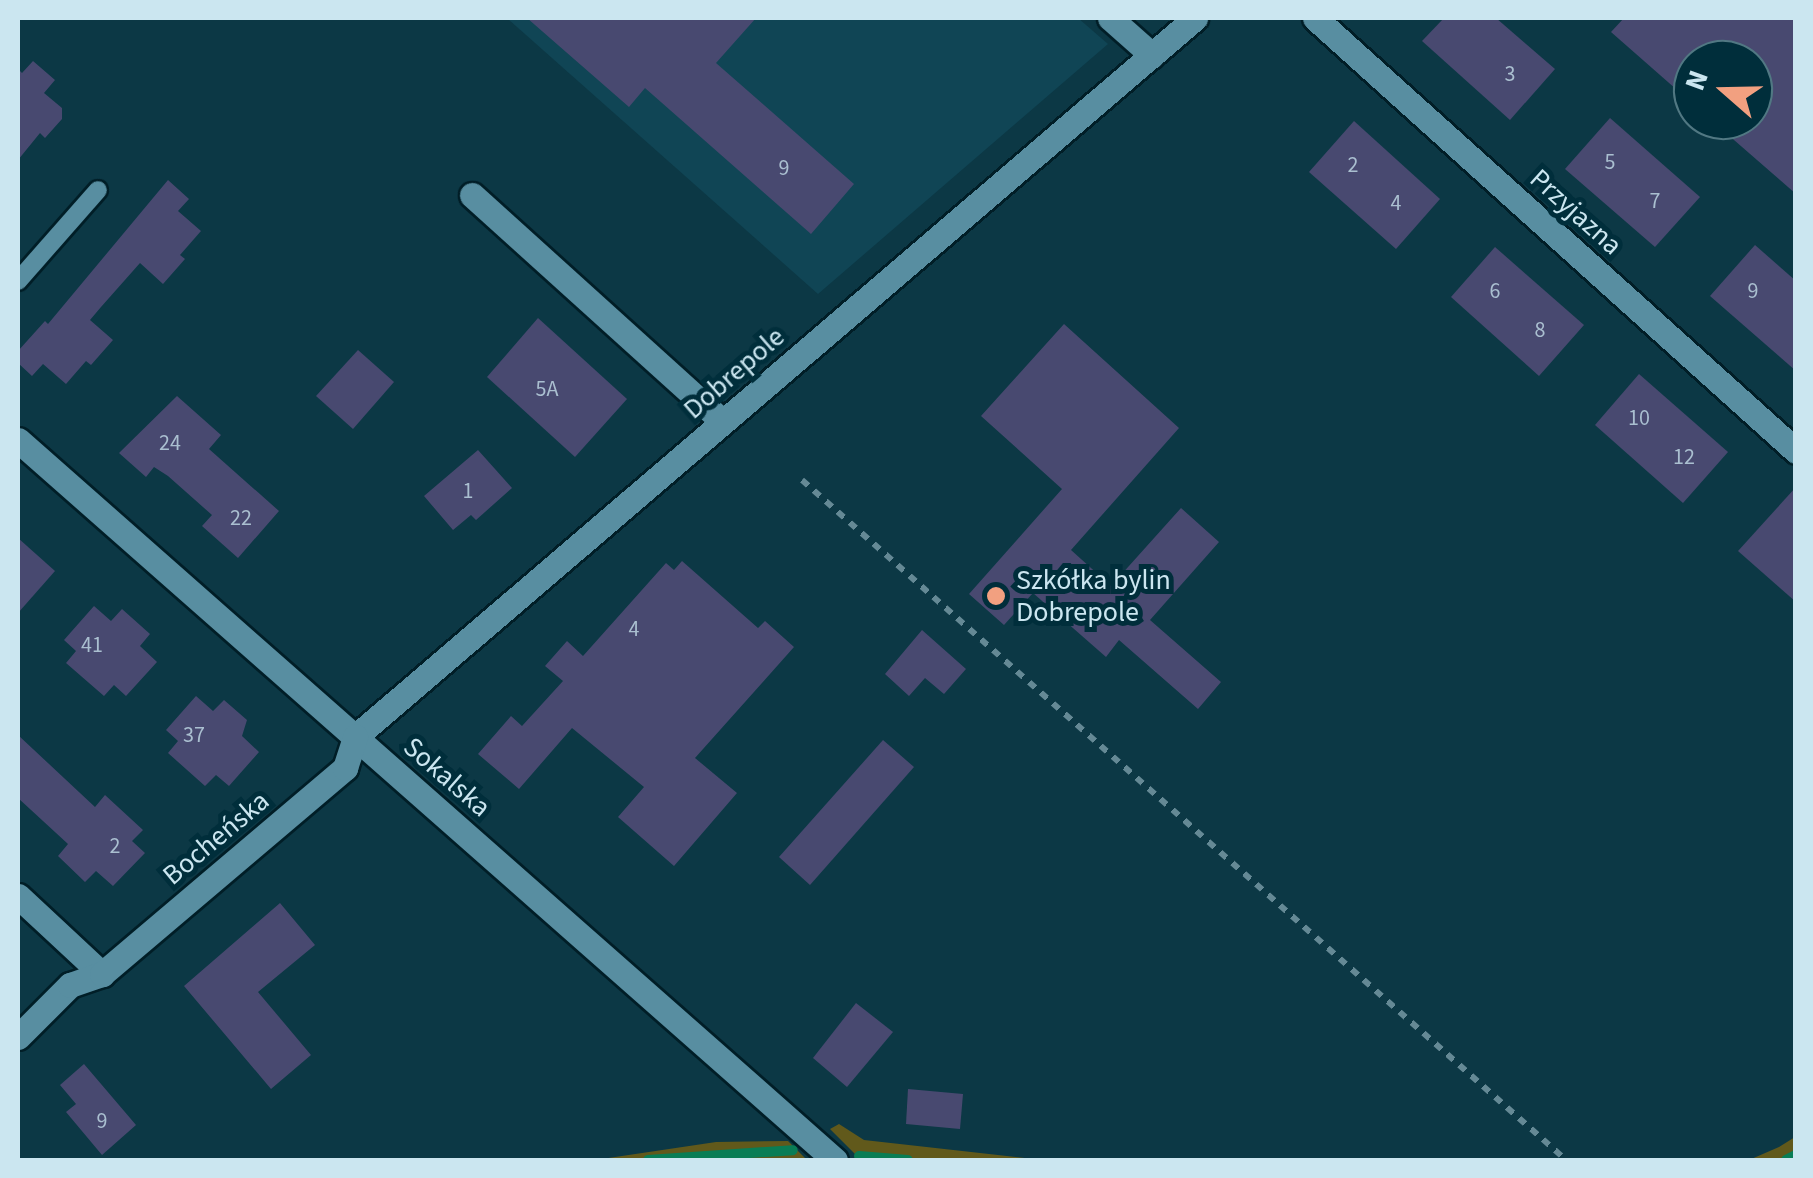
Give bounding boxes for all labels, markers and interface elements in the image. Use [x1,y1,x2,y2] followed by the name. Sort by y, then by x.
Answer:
[1673,40,1773,140] north arrow
[1505,62,1515,88] house number: 3
[1675,65,1719,96] text: N
[1605,150,1615,176] house number: 5
[1348,153,1358,179] house number: 2
[779,156,789,182] house number: 9
[1523,162,1629,262] street label: Przyjazna
[1650,189,1660,215] house number: 7
[1391,191,1401,217] house number: 4
[1490,279,1500,305] house number: 6
[1748,279,1758,305] house number: 9
[1535,318,1545,344] house number: 8
[677,320,791,426] street label: Dobrepole
[536,377,558,403] house number: 5A
[1628,406,1650,432] house number: 10
[159,431,181,457] house number: 24
[1673,445,1695,471] house number: 12
[463,479,473,505] house number: 1
[230,506,252,532] house number: 22
[1016,563,1171,629] place label: Szkółka bylin Dobrepole
[985,585,1007,607] marker: Szkółka bylin Dobrepole
[629,617,639,643] house number: 4
[81,633,103,659] house number: 41
[183,723,205,749] house number: 37
[397,730,497,824] street label: Sokalska
[156,784,276,892] street label: Bocheńska
[110,834,120,860] house number: 2
[97,1109,107,1135] house number: 9

